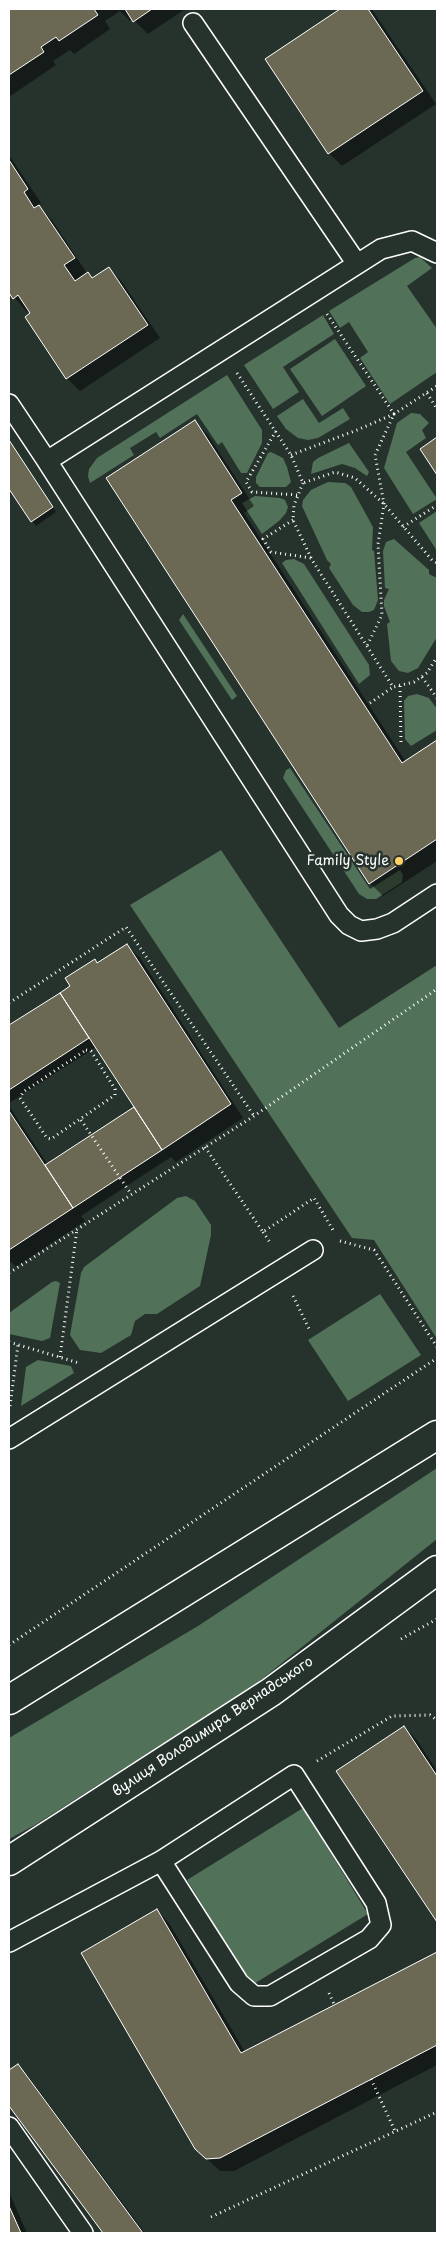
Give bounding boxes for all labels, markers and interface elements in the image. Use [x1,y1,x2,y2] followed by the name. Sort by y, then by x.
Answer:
[307,853,389,869] place label: Family Style
[393,855,405,867] marker: Family Style
[109,1653,317,1801] street label: вулиця Володимира Вернадського

